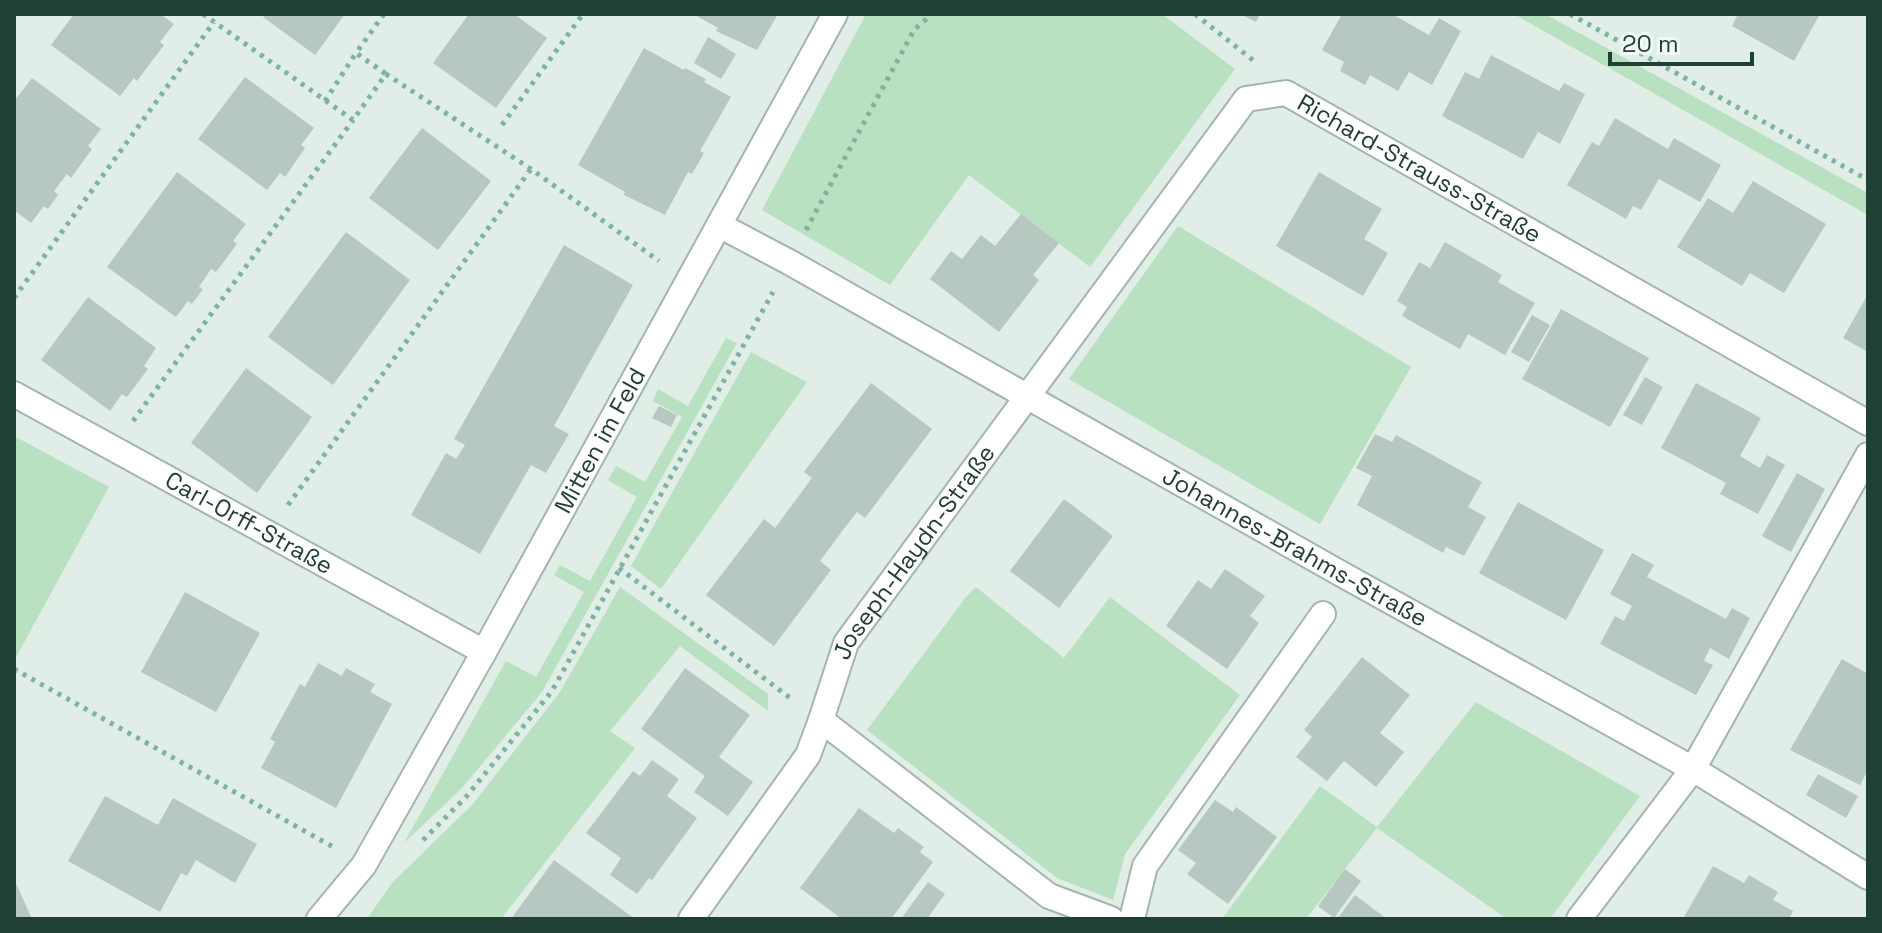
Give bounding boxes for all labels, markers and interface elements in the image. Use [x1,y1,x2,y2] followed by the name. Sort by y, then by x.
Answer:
[1610,16,1752,66] scale bar
[1622,28,1679,59] text: 20 m
[1292,87,1547,250] street label: Richard-Strauss-Straße
[547,362,652,519] street label: Mitten im Feld
[826,438,1002,663] street label: Joseph-Haydn-Straße
[1157,460,1433,634] street label: Johannes-Brahms-Straße
[160,464,338,581] street label: Carl-Orff-Straße

